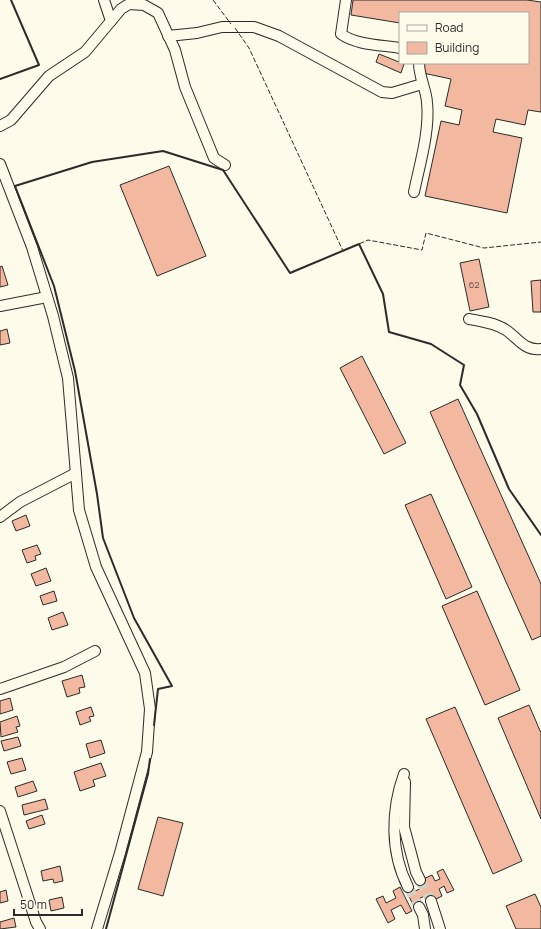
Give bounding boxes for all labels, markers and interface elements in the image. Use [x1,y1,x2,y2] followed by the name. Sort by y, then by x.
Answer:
[399,12,529,64] legend
[435,19,463,36] text: Road
[435,39,479,56] text: Building
[469,278,479,291] house number: 62
[14,891,82,917] scale bar
[20,896,47,913] text: 50 m

